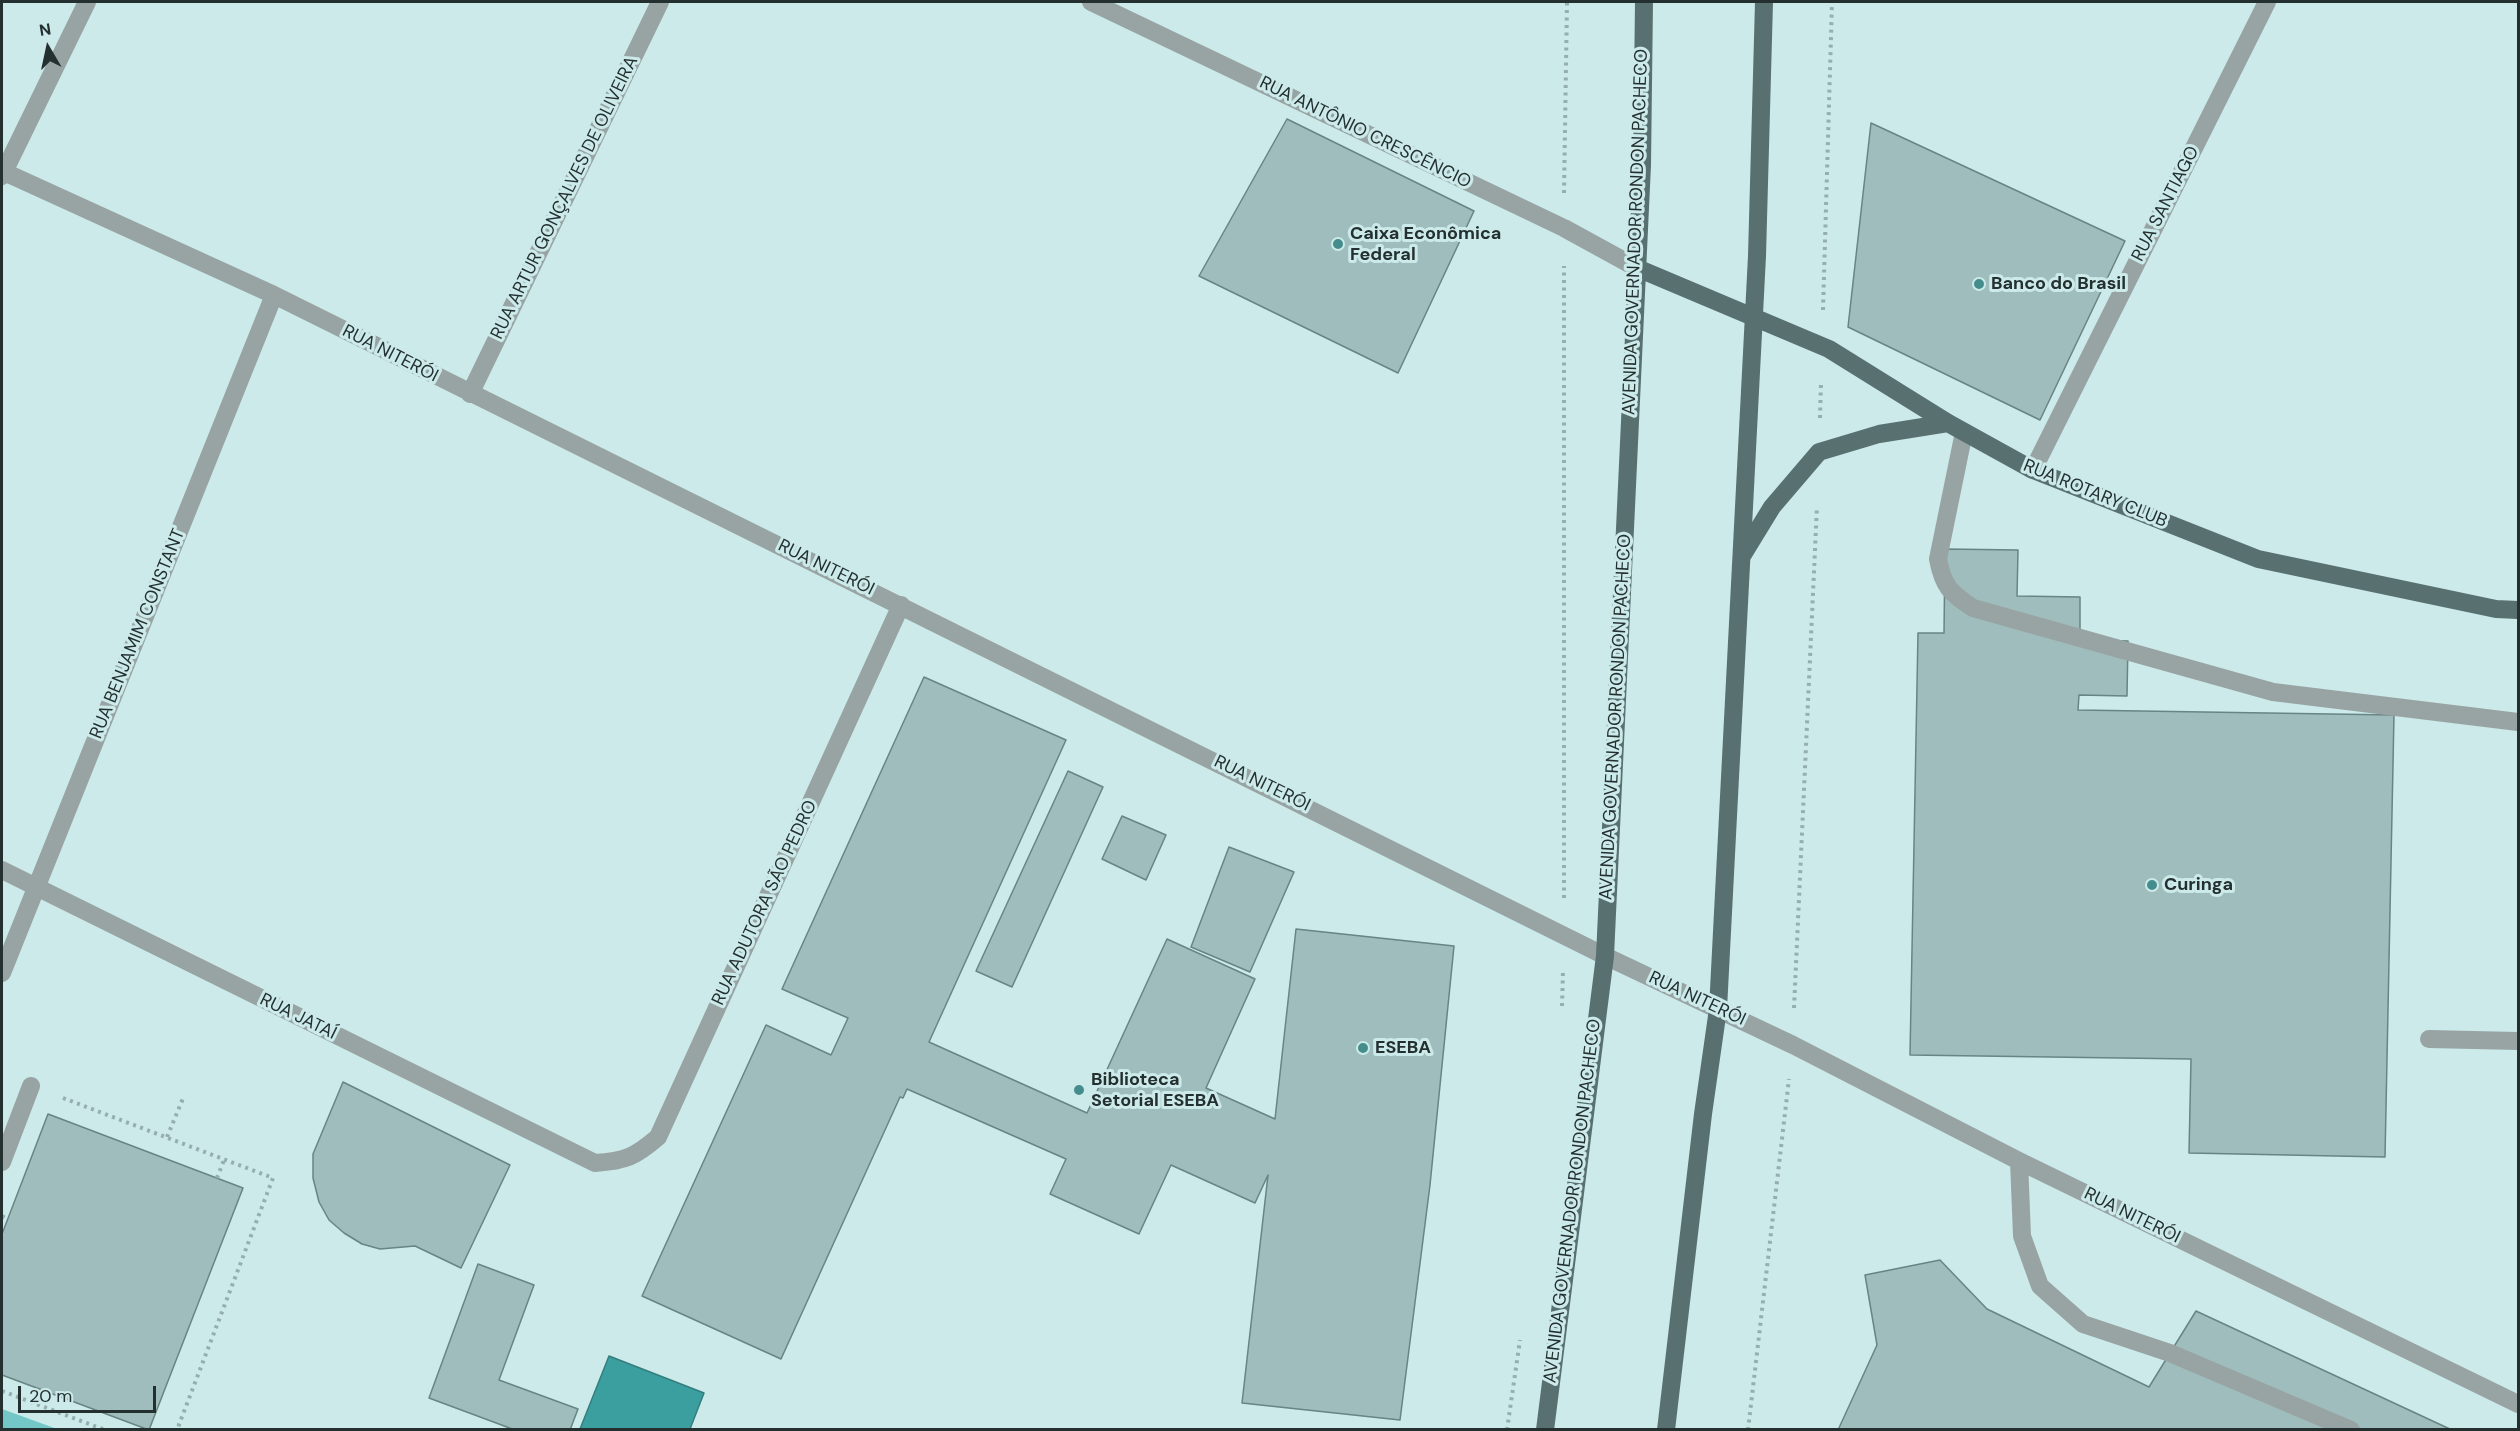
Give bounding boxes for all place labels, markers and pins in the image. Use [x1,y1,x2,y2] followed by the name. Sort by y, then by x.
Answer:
[1350,223,1501,266] place label: Caixa Econômica Federal
[1331,237,1345,251] marker: Caixa Econômica Federal
[1991,273,2126,295] place label: Banco do Brasil
[1972,277,1986,291] marker: Banco do Brasil
[2164,874,2233,896] place label: Curinga
[2145,878,2159,892] marker: Curinga
[1375,1037,1431,1059] place label: ESEBA
[1356,1041,1370,1055] marker: ESEBA
[1091,1069,1219,1112] place label: Biblioteca Setorial ESEBA
[1072,1083,1086,1097] marker: Biblioteca Setorial ESEBA

